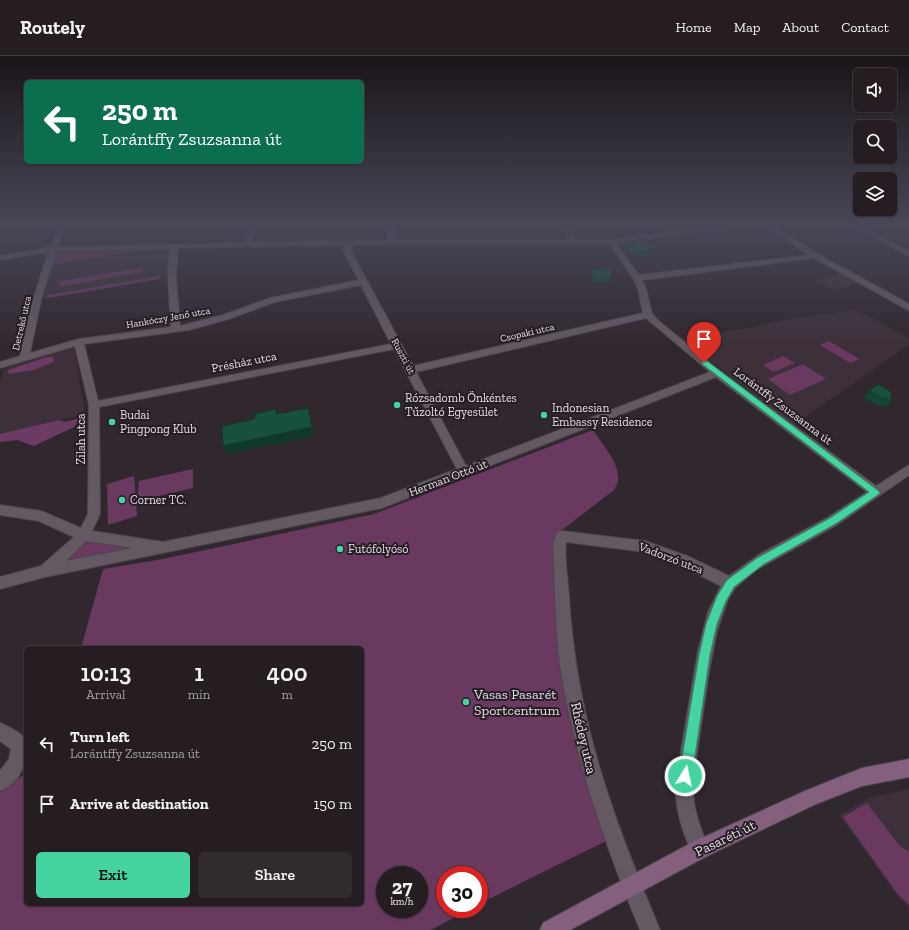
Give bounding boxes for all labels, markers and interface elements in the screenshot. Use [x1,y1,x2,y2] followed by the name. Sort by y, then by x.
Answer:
[20,16,85,39] text: Routely
[676,19,712,36] text: Home
[734,19,760,36] text: Map
[782,19,819,36] text: About
[841,19,889,36] text: Contact
[853,68,897,216] map controls
[853,68,897,112] button: sound
[102,94,178,127] text: 250 m
[36,96,88,148] icon: left
[853,120,897,164] button: search
[102,128,282,150] text: Lorántffy Zsuzsanna út
[853,172,897,216] button: layers
[10,295,34,352] street label: Detrekő utca
[125,305,211,331] street label: Hankóczy Jenő utca
[499,321,556,345] street label: Csopaki utca
[687,322,721,363] pin
[693,328,715,350] icon: arrive
[389,336,418,377] street label: Ruszti út
[210,349,278,375] street label: Présház utca
[731,364,835,448] street label: Lorántffy Zsuzsanna út
[405,391,517,419] place label: Rózsadomb Önkéntes Tűzoltó Egyesület
[392,400,402,410] marker: Rózsadomb Önkéntes Tűzoltó Egyesület
[552,401,653,429] place label: Indonesian Embassy Residence
[120,408,197,436] place label: Budai Pingpong Klub
[539,410,549,420] marker: Indonesian Embassy Residence
[74,413,88,465] street label: Zilah utca
[107,417,117,427] marker: Budai Pingpong Klub
[407,456,490,499] street label: Herman Ottó út
[130,493,187,507] place label: Corner TC.
[117,495,127,505] marker: Corner TC.
[636,539,705,577] street label: Vadorzó utca
[348,542,409,556] place label: Futófolyósó
[335,544,345,554] marker: Futófolyósó
[80,658,131,687] text: 10:13
[194,658,204,687] text: 1
[267,658,308,687] text: 400
[473,686,560,719] place label: Vasas Pasarét Sportcentrum
[86,687,125,702] text: Arrival
[188,687,210,702] text: min
[281,687,293,702] text: m
[461,697,471,707] marker: Vasas Pasarét Sportcentrum
[567,700,600,776] street label: Rhédey utca
[70,728,130,746] text: Turn left
[36,733,58,755] icon: left
[312,735,352,753] text: 250 m
[70,746,200,761] text: Lorántffy Zsuzsanna út
[664,755,706,797] position arrow
[36,793,58,815] icon: arrive
[70,795,209,813] text: Arrive at destination
[314,795,352,813] text: 150 m
[692,816,759,860] street label: Pasaréti út
[36,852,190,898] button: Exit
[198,852,352,898] button: Share
[436,866,488,918] speed limit sign: 30
[392,875,412,899] text: 27
[391,896,413,908] text: km/h

